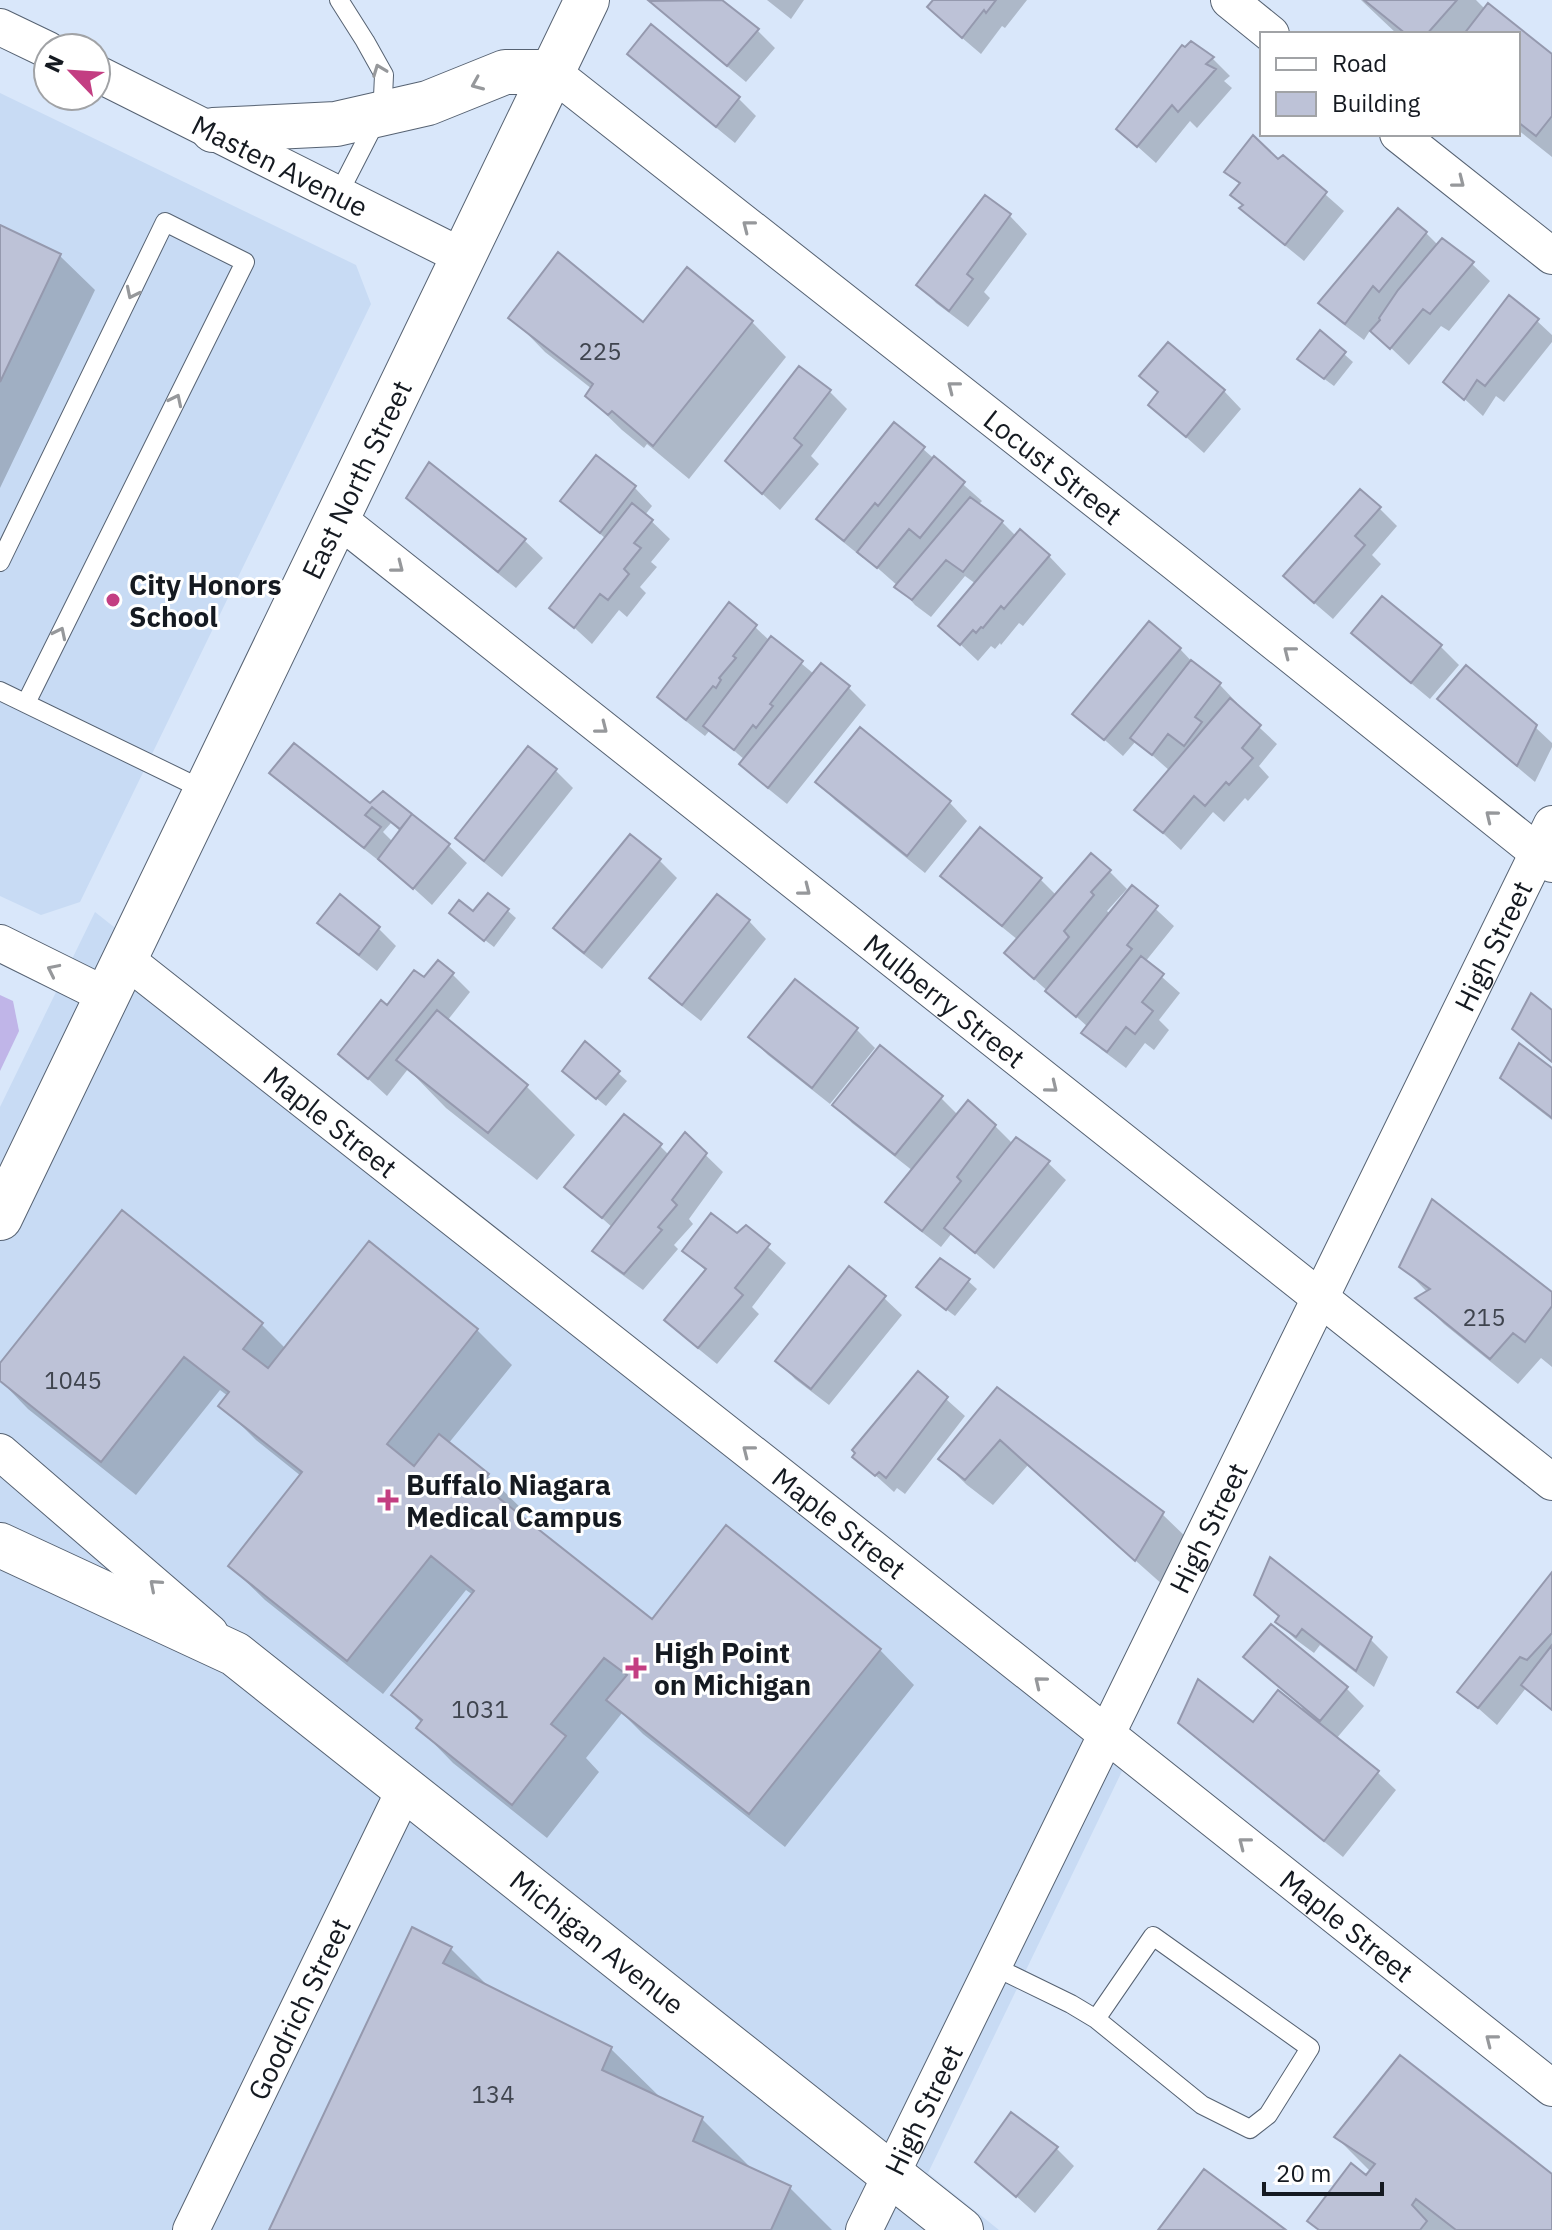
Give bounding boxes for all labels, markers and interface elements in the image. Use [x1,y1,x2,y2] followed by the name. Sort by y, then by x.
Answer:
[32,32,112,112] north arrow
[1260,32,1520,136] legend
[1332,47,1387,79] text: Road
[37,50,70,77] text: N
[372,64,389,78] one-way arrow
[470,74,485,90] one-way arrow
[1332,87,1420,119] text: Building
[186,106,374,225] street label: Masten Avenue
[1450,173,1465,187] one-way arrow
[742,222,757,236] one-way arrow
[126,284,142,299] one-way arrow
[578,335,622,367] house number: 225
[292,374,420,585] street label: East North Street
[948,382,962,397] one-way arrow
[166,394,182,409] one-way arrow
[977,401,1130,532] street label: Locust Street
[389,557,404,571] one-way arrow
[129,566,282,635] place label: City Honors School
[104,591,122,609] marker: City Honors School
[51,627,66,642] one-way arrow
[1283,648,1298,662] one-way arrow
[593,719,608,733] one-way arrow
[1485,811,1500,825] one-way arrow
[1445,874,1540,1017] street label: High Street
[796,880,810,895] one-way arrow
[857,925,1033,1076] street label: Mulberry Street
[47,964,62,980] one-way arrow
[256,1057,405,1185] street label: Maple Street
[1043,1077,1058,1091] one-way arrow
[1462,1301,1506,1333] house number: 215
[44,1364,102,1396] house number: 1045
[743,1446,757,1461] one-way arrow
[1160,1456,1255,1599] street label: High Street
[765,1458,914,1587] street label: Maple Street
[406,1466,622,1535] place label: Buffalo Niagara Medical Campus
[377,1489,399,1511] marker: Buffalo Niagara Medical Campus
[149,1580,164,1595] one-way arrow
[654,1634,811,1703] place label: High Point on Michigan
[625,1657,647,1679] marker: High Point on Michigan
[1035,1677,1049,1692] one-way arrow
[451,1693,509,1725] house number: 1031
[1239,1838,1253,1853] one-way arrow
[503,1861,692,2022] street label: Michigan Avenue
[1273,1861,1421,1990] street label: Maple Street
[239,1912,358,2106] street label: Goodrich Street
[1485,2035,1500,2049] one-way arrow
[875,2038,970,2181] street label: High Street
[471,2078,515,2110] house number: 134
[1264,2146,1382,2196] scale bar
[1276,2157,1331,2189] text: 20 m

